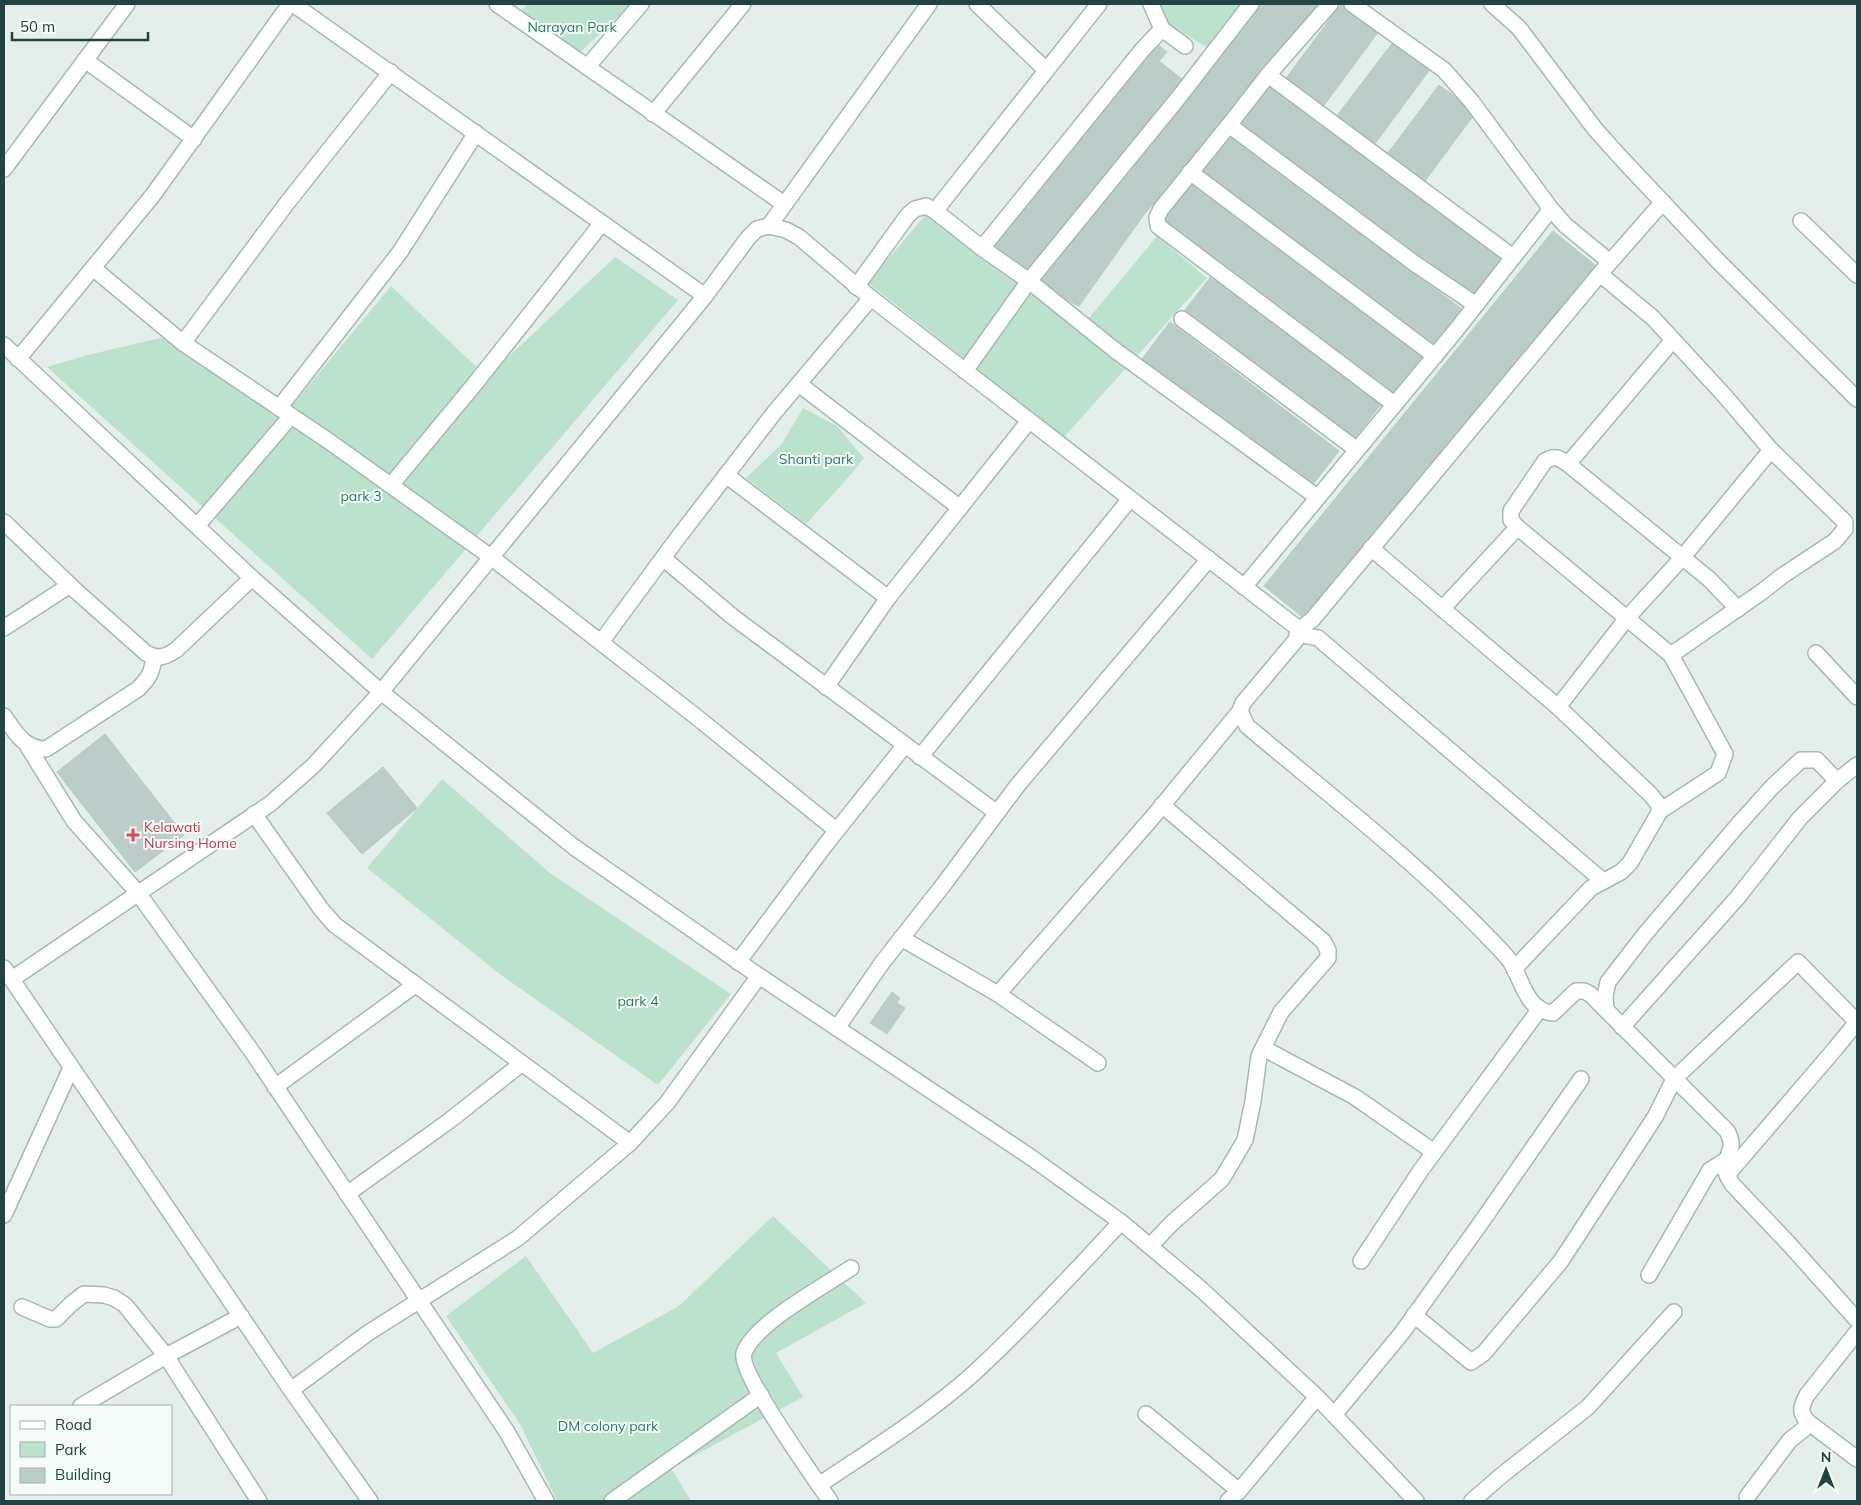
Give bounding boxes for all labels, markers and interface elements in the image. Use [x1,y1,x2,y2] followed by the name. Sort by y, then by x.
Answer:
[12,10,149,42] scale bar
[20,17,55,36] text: 50 m
[527,18,617,36] park label: Narayan Park
[779,450,854,468] park label: Shanti park
[340,487,382,505] park label: park 3
[144,818,237,852] place label: Kelawati Nursing Home
[126,828,140,842] marker: Kelawati Nursing Home
[617,992,659,1010] park label: park 4
[10,1405,172,1495] legend
[55,1415,92,1434] text: Road
[558,1417,659,1435] park label: DM colony park
[55,1440,87,1459] text: Park
[1801,1445,1851,1495] north arrow
[1821,1448,1831,1466] text: N
[55,1465,111,1484] text: Building

